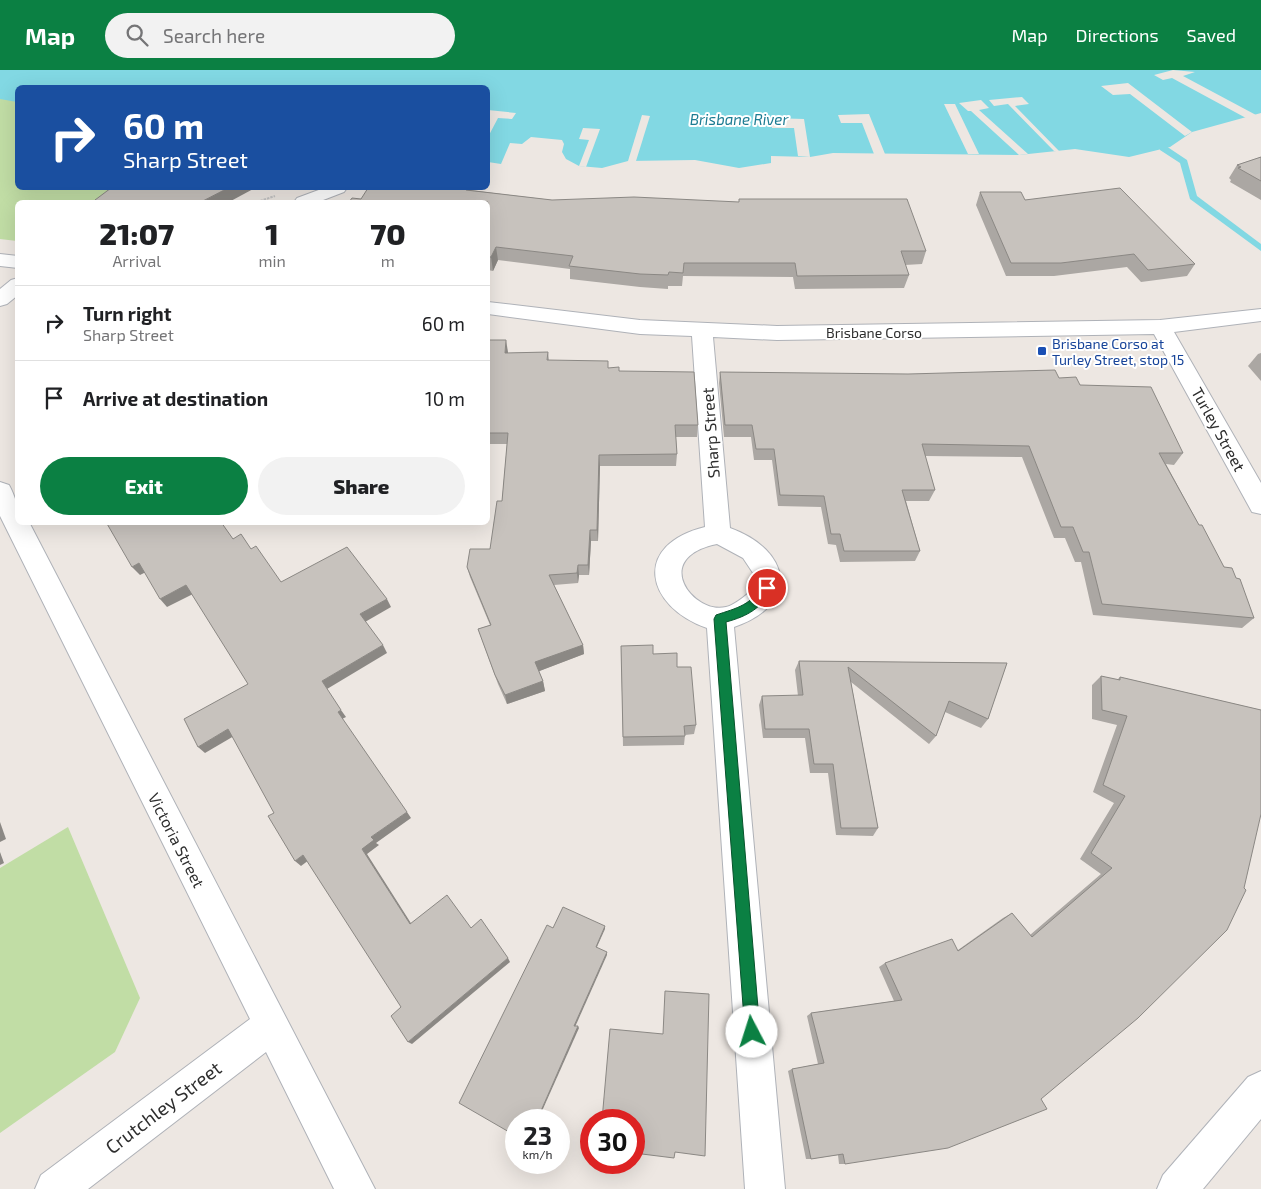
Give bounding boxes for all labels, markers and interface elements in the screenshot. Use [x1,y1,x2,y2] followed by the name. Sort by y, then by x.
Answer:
[105,13,455,58] search box
[25,21,75,50] text: Map
[123,21,151,49] icon: search
[163,24,265,47] text: Search here
[1011,24,1048,46] text: Map
[1076,24,1159,46] text: Directions
[1187,24,1236,46] text: Saved
[123,104,204,146] text: 60 m
[40,105,105,170] icon: right
[690,110,789,128] water label: Brisbane River
[123,146,248,172] text: Sharp Street
[99,215,174,251] text: 21:07
[265,215,279,251] text: 1
[370,215,406,251] text: 70
[112,251,161,270] text: Arrival
[258,251,286,270] text: min
[381,251,395,270] text: m
[83,302,171,325] text: Turn right
[40,309,68,337] icon: right
[422,312,465,335] text: 60 m
[826,324,922,341] street label: Brisbane Corso
[83,325,174,344] text: Sharp Street
[1052,335,1184,368] place label: Brisbane Corso at Turley Street, stop 15
[1036,345,1048,357] marker: Brisbane Corso at Turley Street, stop 15
[40,384,68,412] icon: arrive
[1188,384,1250,474] street label: Turley Street
[83,387,268,410] text: Arrive at destination
[425,387,465,410] text: 10 m
[697,387,723,479] street label: Sharp Street
[40,457,248,515] button: Exit
[258,457,465,515] button: Share
[746,567,788,609] pin
[753,574,781,602] icon: arrive
[145,789,209,891] street label: Victoria Street
[725,1005,777,1057] position arrow
[100,1056,226,1158] street label: Crutchley Street
[580,1109,645,1174] speed limit sign: 30
[523,1120,552,1150] text: 23
[523,1147,552,1161] text: km/h

